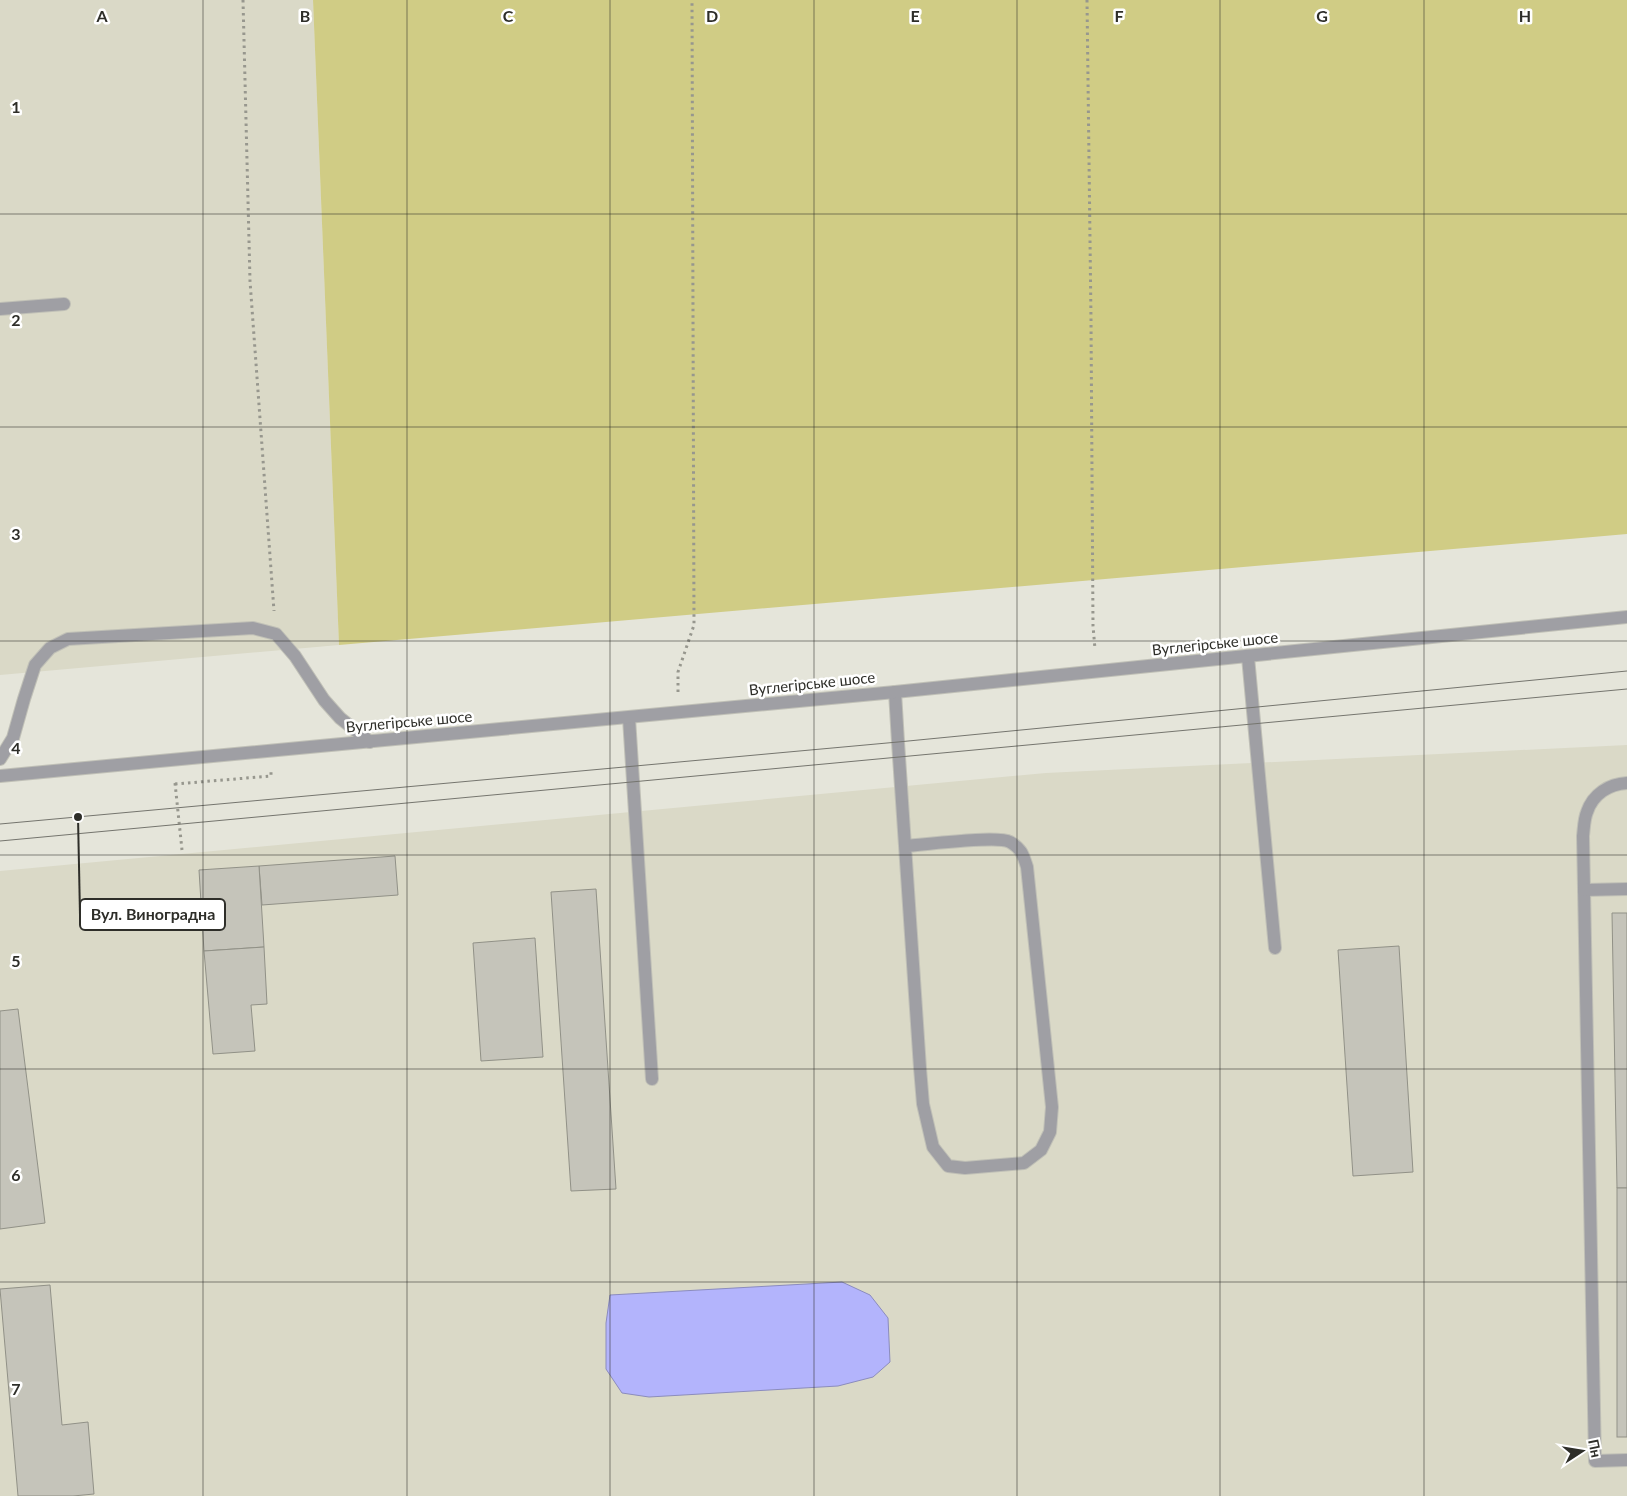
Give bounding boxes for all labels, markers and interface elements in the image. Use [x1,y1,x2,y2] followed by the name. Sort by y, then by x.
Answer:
[95,6,108,25] text: A
[300,6,310,25] text: B
[503,6,514,25] text: C
[706,6,718,25] text: D
[910,6,920,25] text: E
[1114,6,1124,25] text: F
[1316,6,1328,25] text: G
[1519,6,1531,25] text: H
[11,97,21,116] text: 1
[11,310,21,329] text: 2
[11,524,21,543] text: 3
[1151,627,1279,659] street label: Вуглегірське шосе
[748,667,876,699] street label: Вуглегірське шосе
[345,707,473,735] street label: Вуглегірське шосе
[11,738,21,757] text: 4
[80,899,225,930] callout: Вул. Виноградна
[91,904,215,923] text: Вул. Виноградна
[11,951,21,970] text: 5
[11,1165,21,1184] text: 6
[11,1379,21,1398] text: 7
[1557,1426,1607,1476] north arrow
[1585,1437,1605,1459] text: Пн

